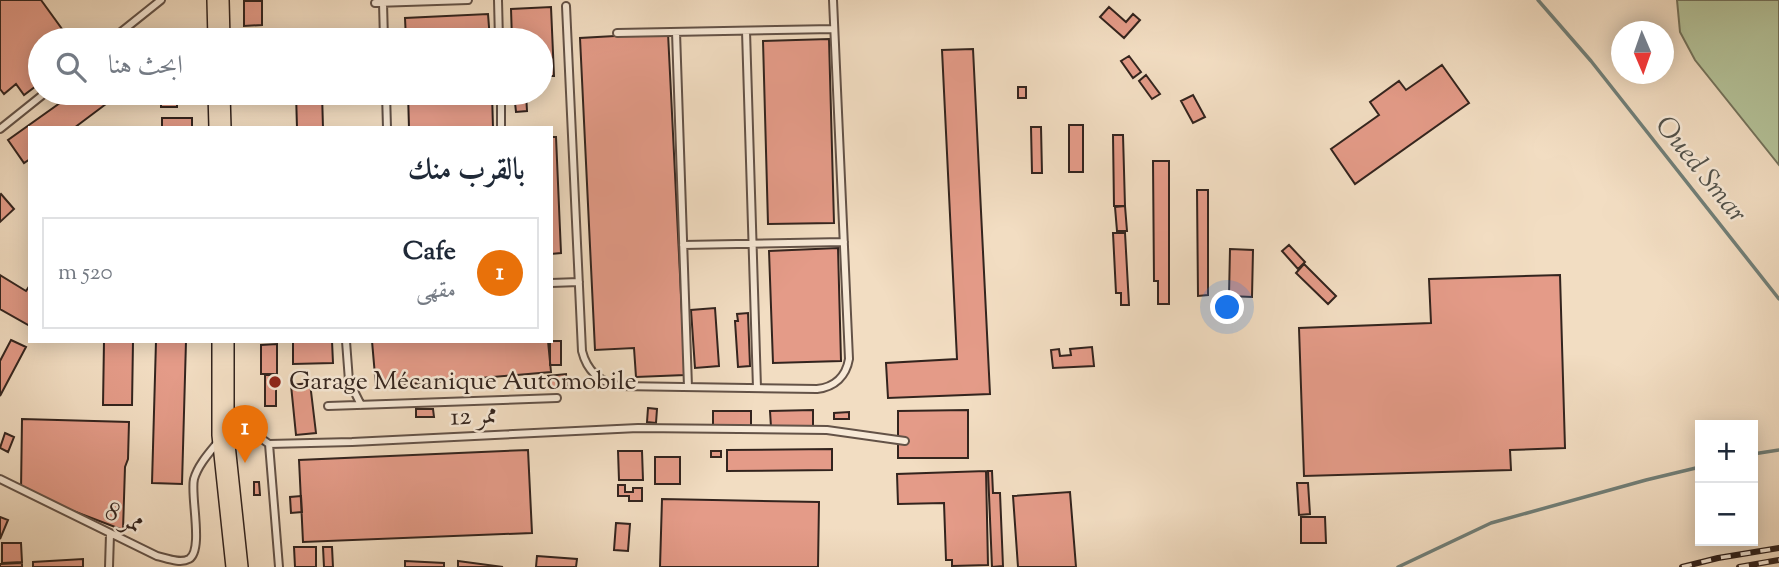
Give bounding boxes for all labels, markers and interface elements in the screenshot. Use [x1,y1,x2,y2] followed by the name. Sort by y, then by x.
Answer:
[1611,21,1674,84] north arrow
[28,28,553,105] search box
[52,48,90,86] icon: search
[108,48,183,85] text: ابحث هنا
[1644,108,1756,232] water label: Oued Smar
[408,150,525,193] text: بالقرب منك
[403,234,456,271] text: Cafe
[58,257,113,290] text: 520 m
[496,257,504,290] text: 1
[416,275,456,308] text: مقهى
[1210,290,1244,324] your location
[289,364,637,401] place label: Garage Mécanique Automobile
[267,374,283,390] marker: Garage Mécanique Automobile
[449,397,499,437] street label: ممر 12
[222,405,268,463] pin: 1
[1695,420,1758,546] map controls
[1695,420,1758,483] button: +
[1695,483,1758,546] button: −
[98,494,150,544] street label: ممر 8

